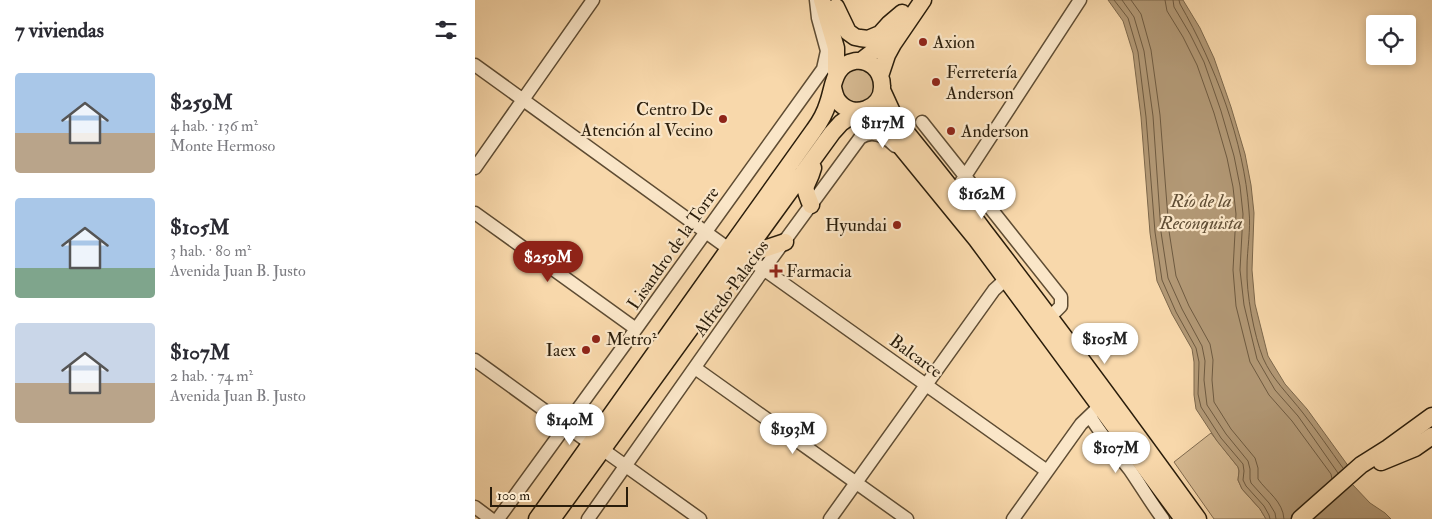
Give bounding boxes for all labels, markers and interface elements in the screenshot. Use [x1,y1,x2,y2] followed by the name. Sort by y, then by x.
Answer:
[1366,15,1416,65] map controls
[1366,15,1416,65] button: locate
[432,16,460,44] icon: filters
[15,17,104,44] text: 7 viviendas
[932,31,975,54] place label: Axion
[917,36,929,48] marker: Axion
[945,61,1018,105] place label: Ferretería Anderson
[930,76,942,88] marker: Ferretería Anderson
[170,89,233,116] text: $259M
[55,93,115,153] icon: home
[580,98,713,142] place label: Centro De Atención al Vecino
[848,106,918,149] pin: $117M
[717,113,729,125] marker: Centro De Atención al Vecino
[861,113,905,133] text: $117M
[170,116,258,136] text: 4 hab. · 136 m²
[960,120,1029,143] place label: Anderson
[945,125,957,137] marker: Anderson
[170,136,275,156] text: Monte Hermoso
[947,178,1017,220] pin: $162M
[622,182,725,314] street label: Lisandro de la Torre
[959,184,1005,204] text: $162M
[1158,189,1243,235] water label: Río de la Reconquista
[170,214,230,241] text: $105M
[825,214,887,237] place label: Hyundai
[55,218,115,278] icon: home
[891,219,903,231] marker: Hyundai
[688,236,774,342] street label: Alfredo Palacios
[513,240,583,283] pin: $259M
[170,241,251,261] text: 3 hab. · 80 m²
[524,247,572,267] text: $259M
[786,260,852,283] place label: Farmacia
[170,261,306,281] text: Avenida Juan B. Justo
[770,265,782,277] marker: Farmacia
[1070,322,1140,365] pin: $105M
[606,328,658,351] place label: Metro²
[1082,329,1128,349] text: $105M
[885,330,947,384] street label: Balcarce
[590,333,602,345] marker: Metro²
[170,339,230,366] text: $107M
[546,339,576,362] place label: Iaex
[55,343,115,403] icon: home
[580,344,592,356] marker: Iaex
[170,366,253,386] text: 2 hab. · 74 m²
[170,386,306,406] text: Avenida Juan B. Justo
[535,404,605,446] pin: $140M
[546,410,594,430] text: $140M
[758,412,828,455] pin: $193M
[771,419,815,439] text: $193M
[1081,432,1151,474] pin: $107M
[1093,438,1139,458] text: $107M
[490,484,627,507] scale bar
[497,487,530,504] text: 100 m

